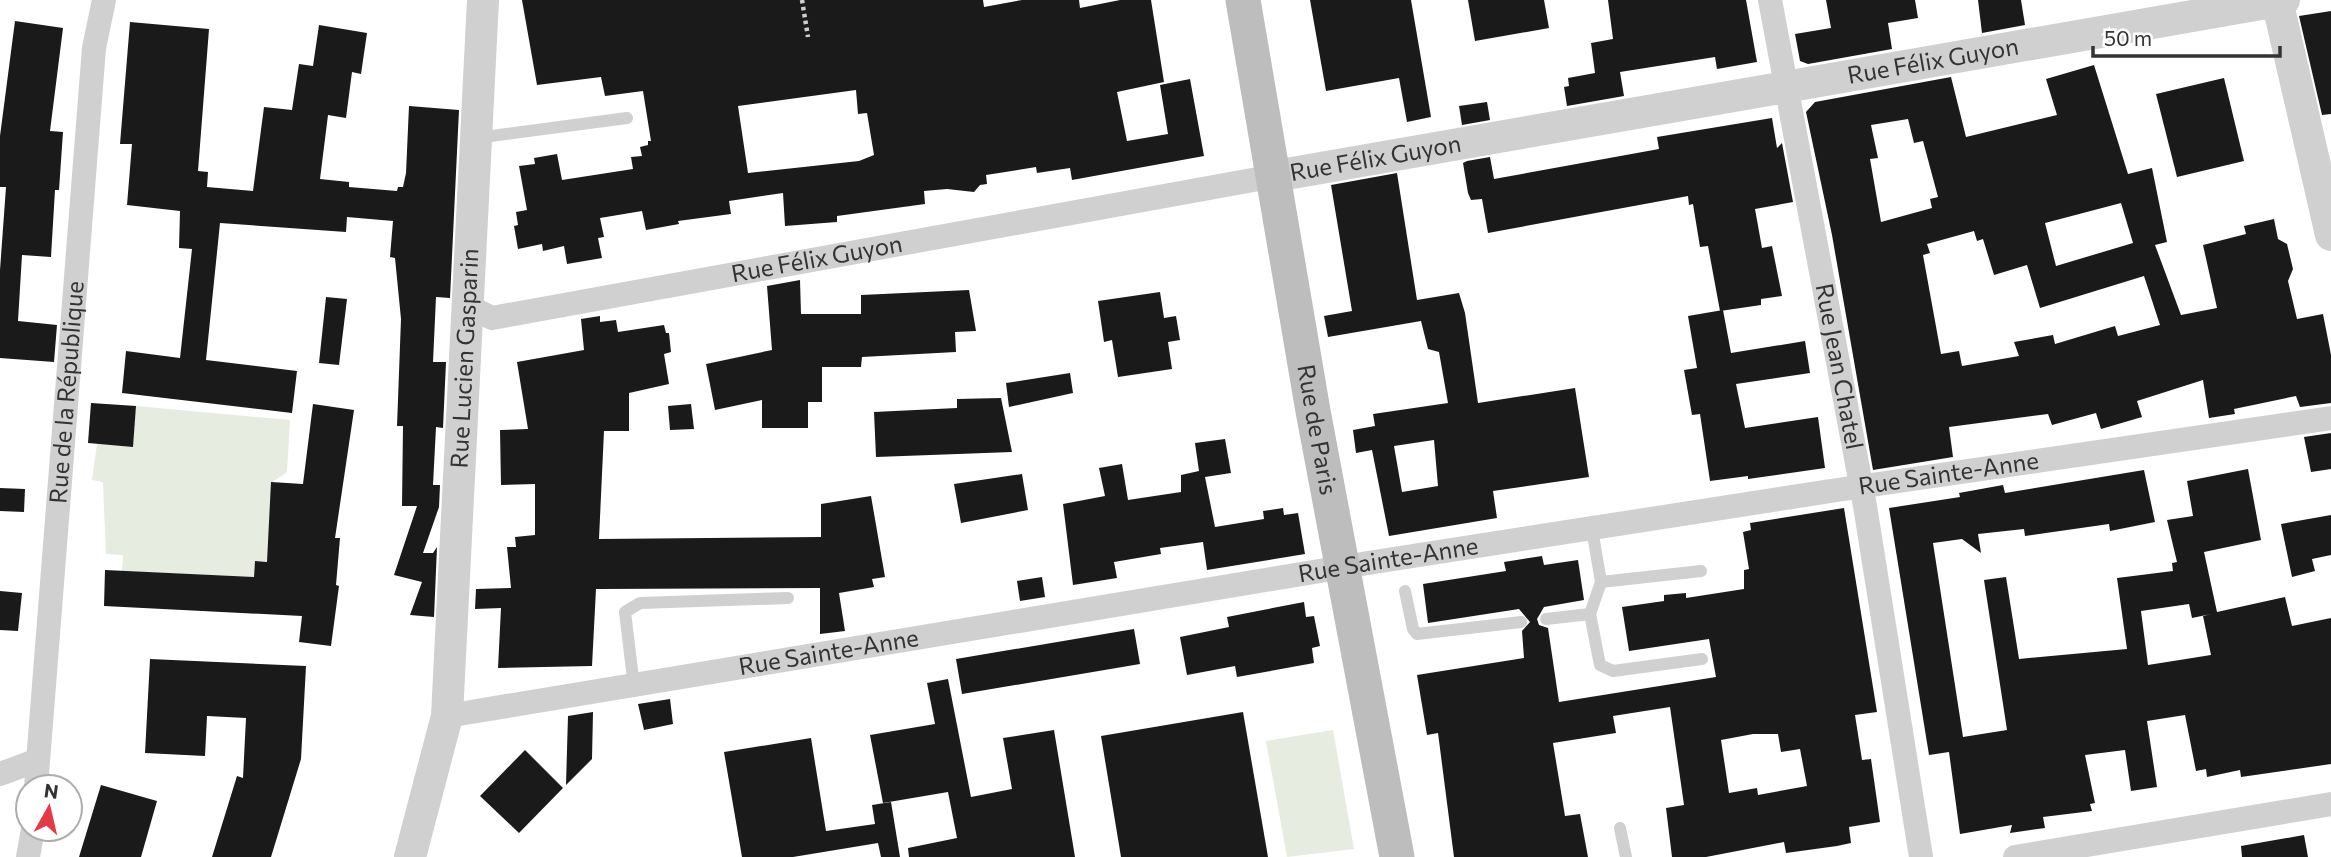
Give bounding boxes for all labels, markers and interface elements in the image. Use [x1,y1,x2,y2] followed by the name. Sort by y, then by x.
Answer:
[2093,14,2280,58] scale bar
[2104,25,2152,50] text: 50 m
[1845,31,2021,89] street label: Rue Félix Guyon
[1287,128,1463,186] street label: Rue Félix Guyon
[729,228,904,287] street label: Rue Félix Guyon
[443,247,484,469] street label: Rue Lucien Gasparin
[42,280,89,505] street label: Rue de la République
[1811,281,1870,452] street label: Rue Jean Chatel
[1292,362,1344,497] street label: Rue de Paris
[1856,445,2040,500] street label: Rue Sainte-Anne
[1296,530,1480,587] street label: Rue Sainte-Anne
[736,622,921,680] street label: Rue Sainte-Anne
[14,773,84,843] north arrow
[43,778,60,803] text: N

